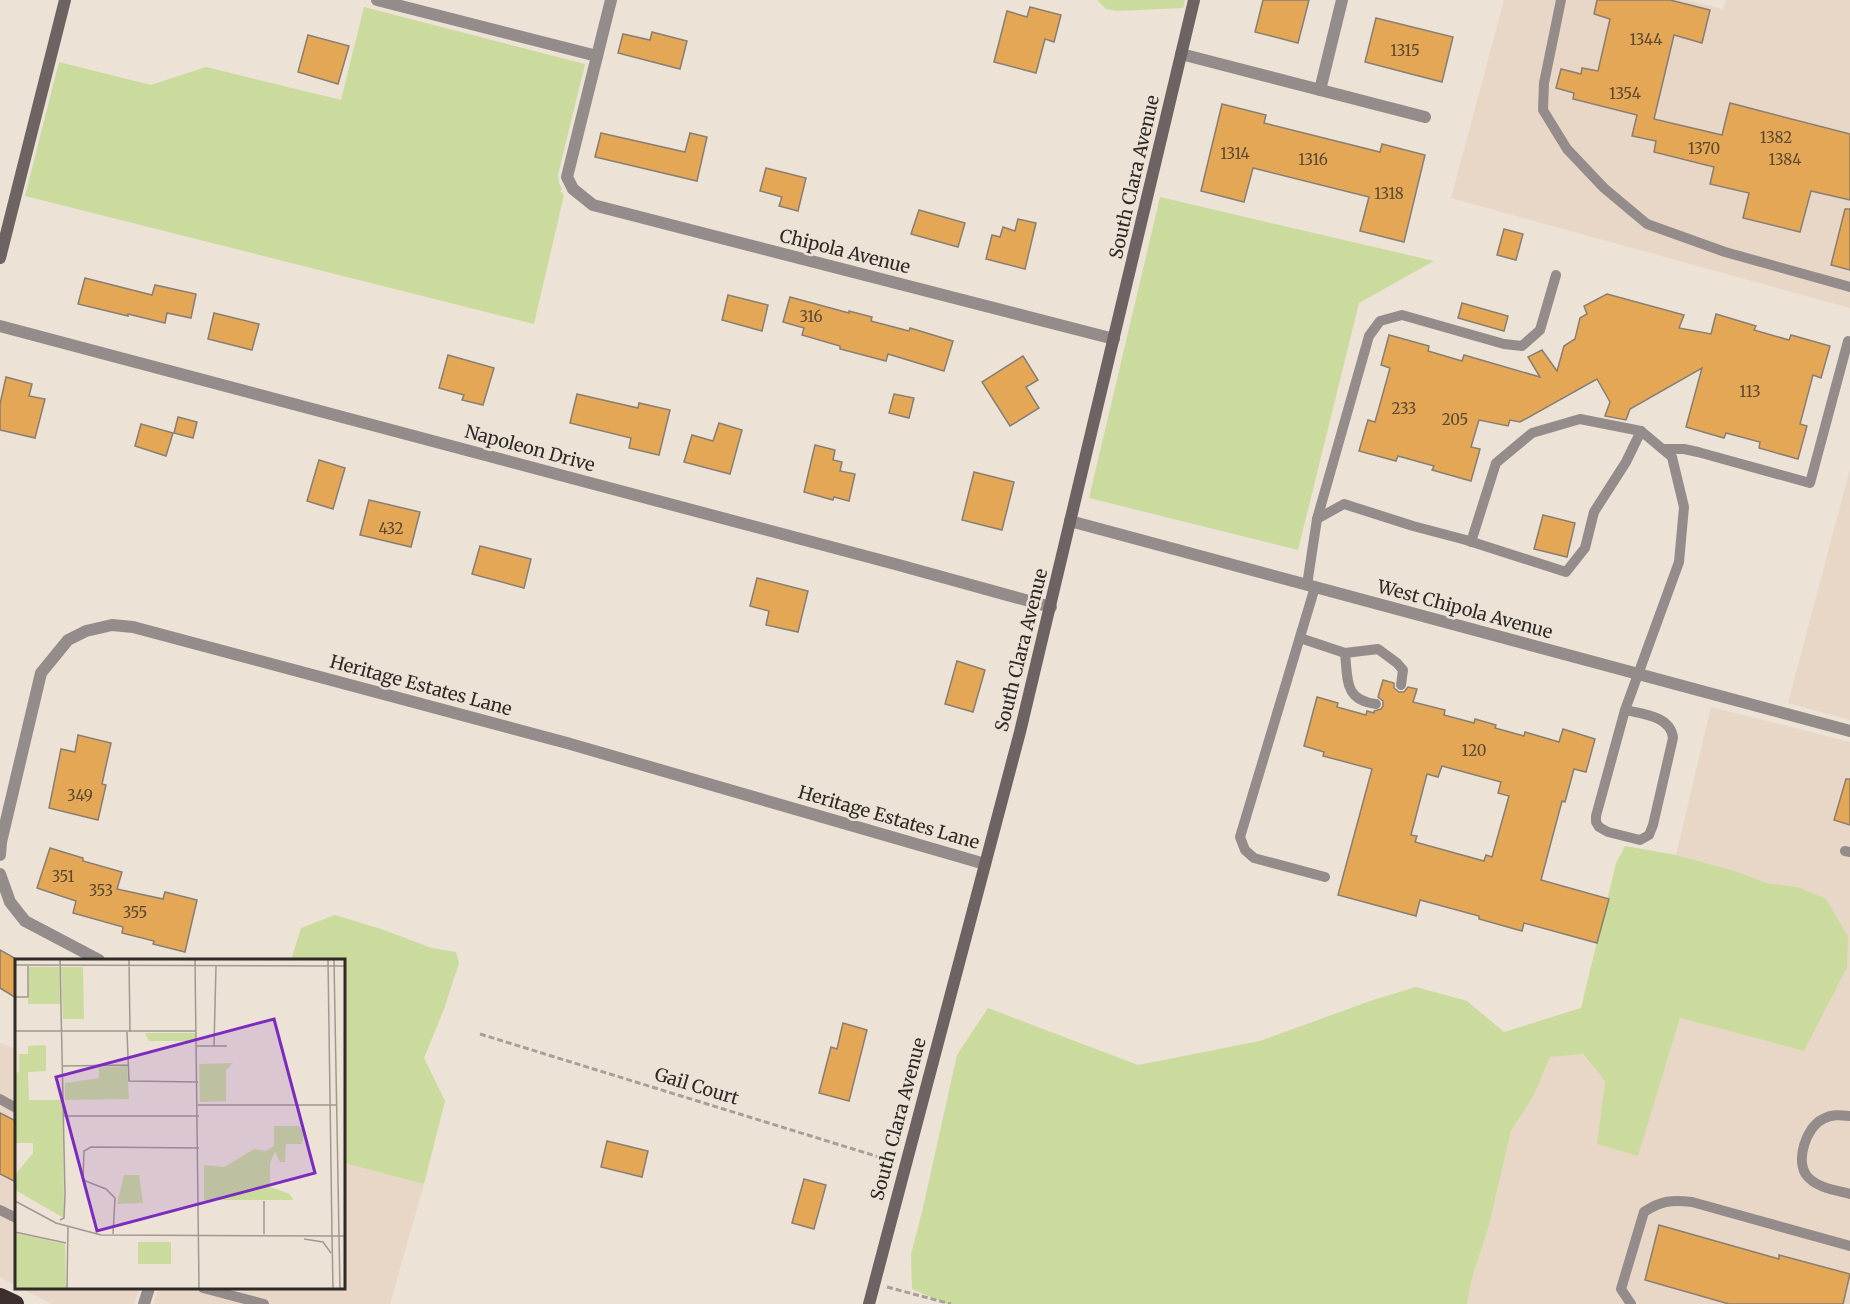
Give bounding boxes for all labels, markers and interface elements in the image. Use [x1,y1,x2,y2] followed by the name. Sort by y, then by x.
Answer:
[1629,30,1663,49] house number: 1344
[1390,41,1420,60] house number: 1315
[1609,84,1641,103] house number: 1354
[1104,93,1164,261] street label: South Clara Avenue
[1760,128,1792,147] house number: 1382
[1688,139,1720,158] house number: 1370
[1220,144,1250,163] house number: 1314
[1298,150,1328,169] house number: 1316
[1769,150,1801,169] house number: 1384
[1374,184,1404,203] house number: 1318
[777,224,913,278] street label: Chipola Avenue
[799,307,823,326] house number: 316
[1739,382,1761,401] house number: 113
[1392,399,1416,418] house number: 233
[1442,410,1468,429] house number: 205
[462,420,598,476] street label: Napoleon Drive
[379,519,404,538] house number: 432
[990,566,1052,734] street label: South Clara Avenue
[1374,574,1555,643] street label: West Chipola Avenue
[327,650,515,720] street label: Heritage Estates Lane
[1462,741,1486,760] house number: 120
[796,780,982,854] street label: Heritage Estates Lane
[67,786,93,805] house number: 349
[52,867,74,886] house number: 351
[89,881,113,900] house number: 353
[123,903,147,922] house number: 355
[15,959,345,1289] inset map
[865,1035,931,1203] street label: South Clara Avenue
[652,1062,742,1110] street label: Gail Court

